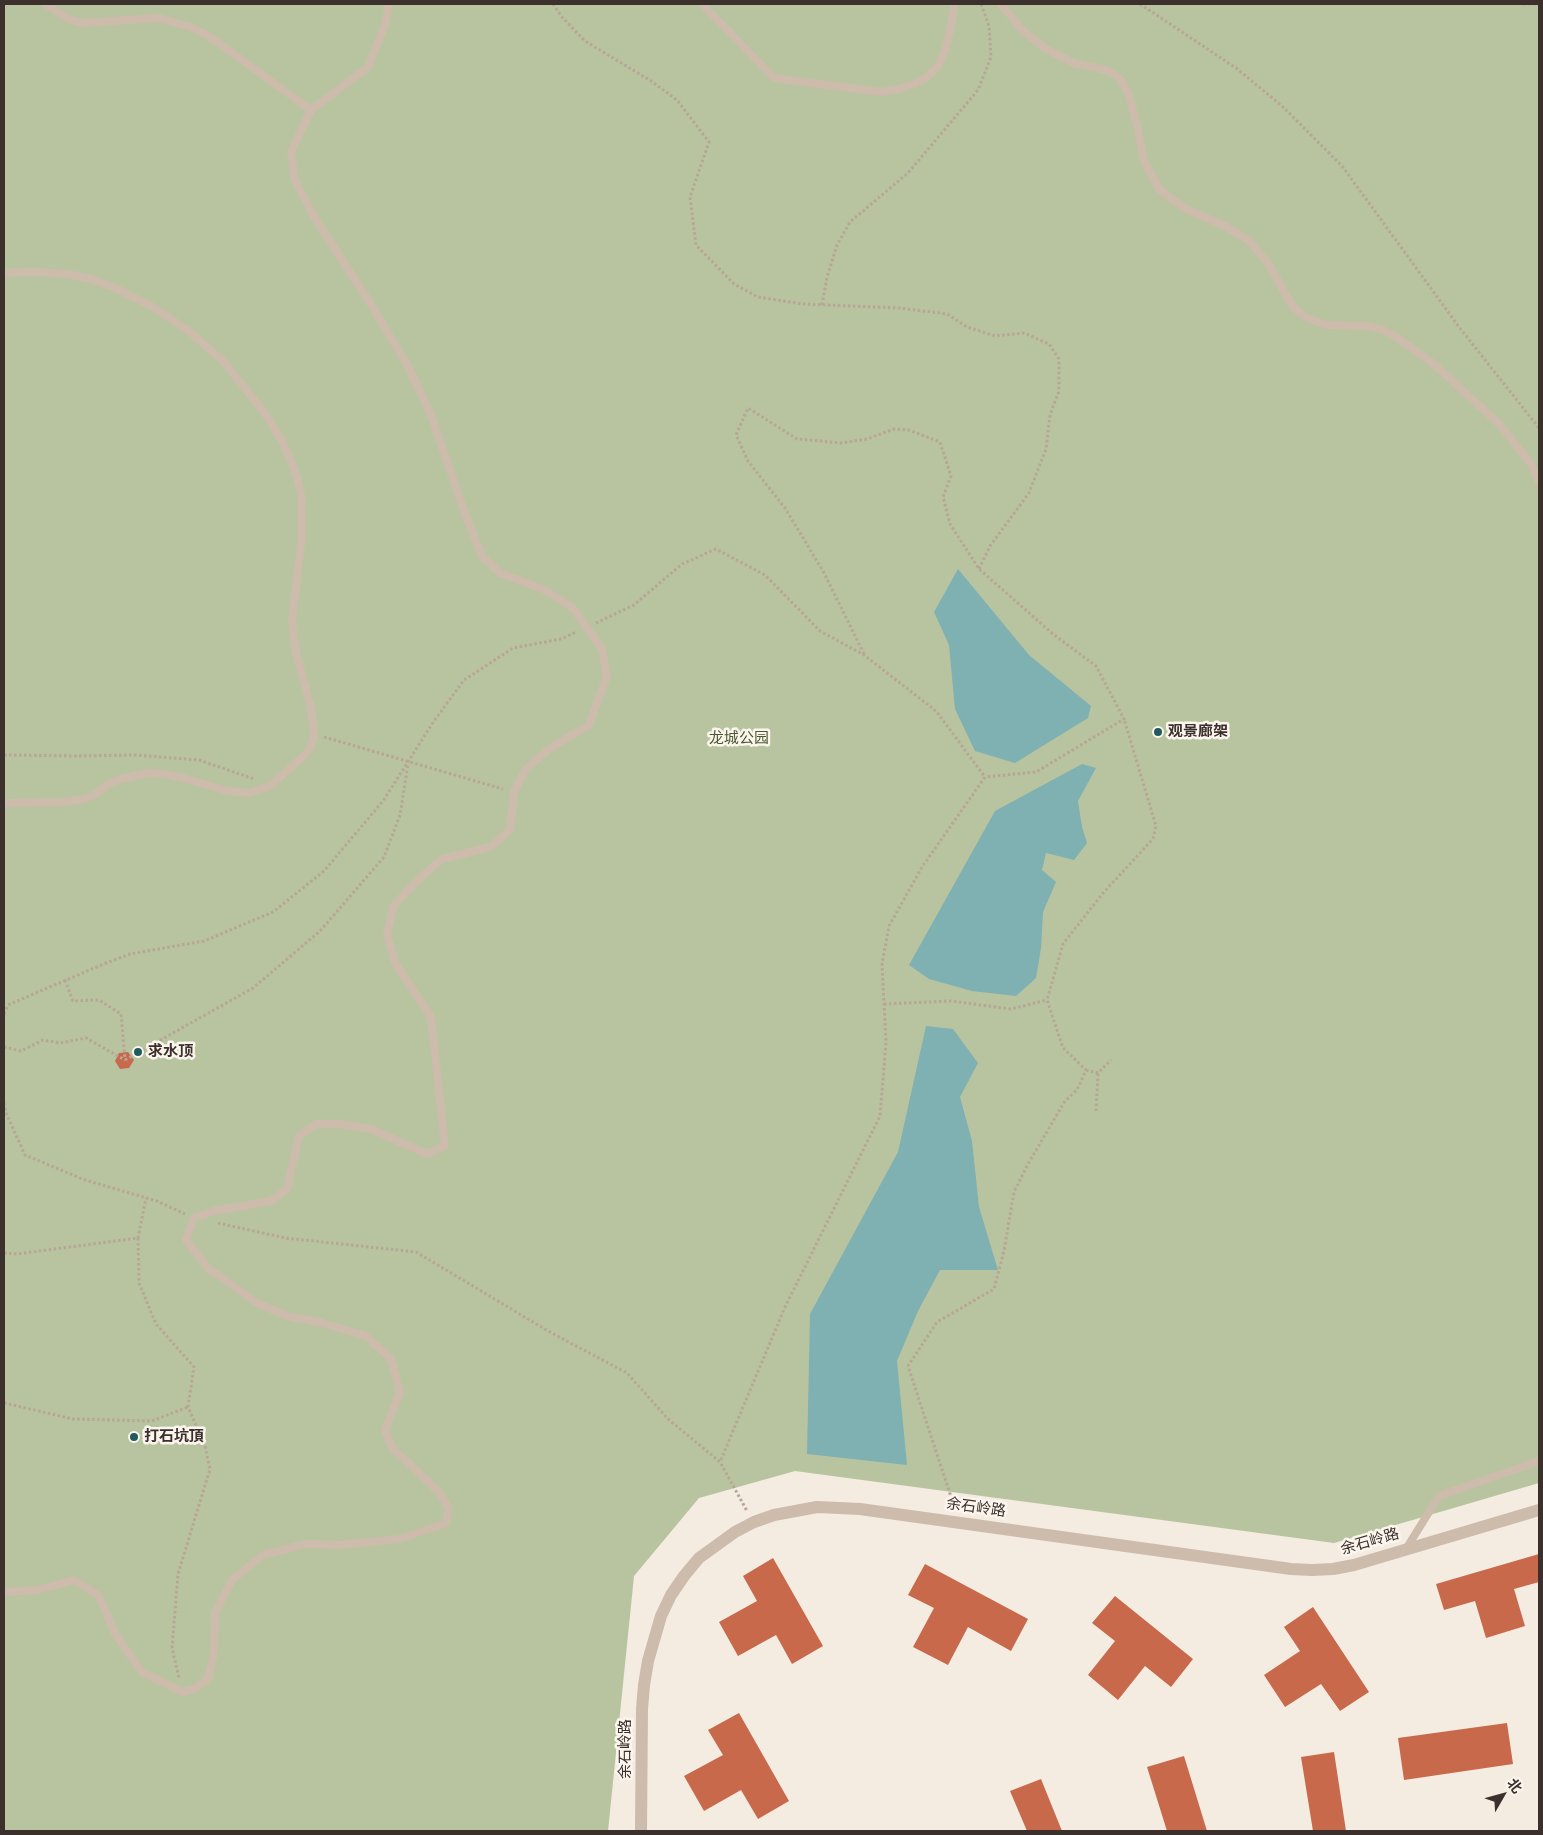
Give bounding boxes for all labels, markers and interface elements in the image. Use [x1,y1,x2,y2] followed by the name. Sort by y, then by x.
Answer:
[1168,723,1228,741] place label: 观景廊架
[1152,726,1164,738] marker: 观景廊架
[709,730,769,748] park label: 龙城公园
[148,1043,193,1061] place label: 求水顶
[132,1046,144,1058] marker: 求水顶
[144,1428,204,1446] place label: 打石坑頂
[128,1431,140,1443] marker: 打石坑頂
[945,1495,1007,1521] street label: 余石岭路
[1339,1525,1401,1559] street label: 余石岭路
[617,1719,635,1779] street label: 余石岭路
[1478,1770,1528,1820] north arrow
[1503,1775,1526,1797] text: 北

